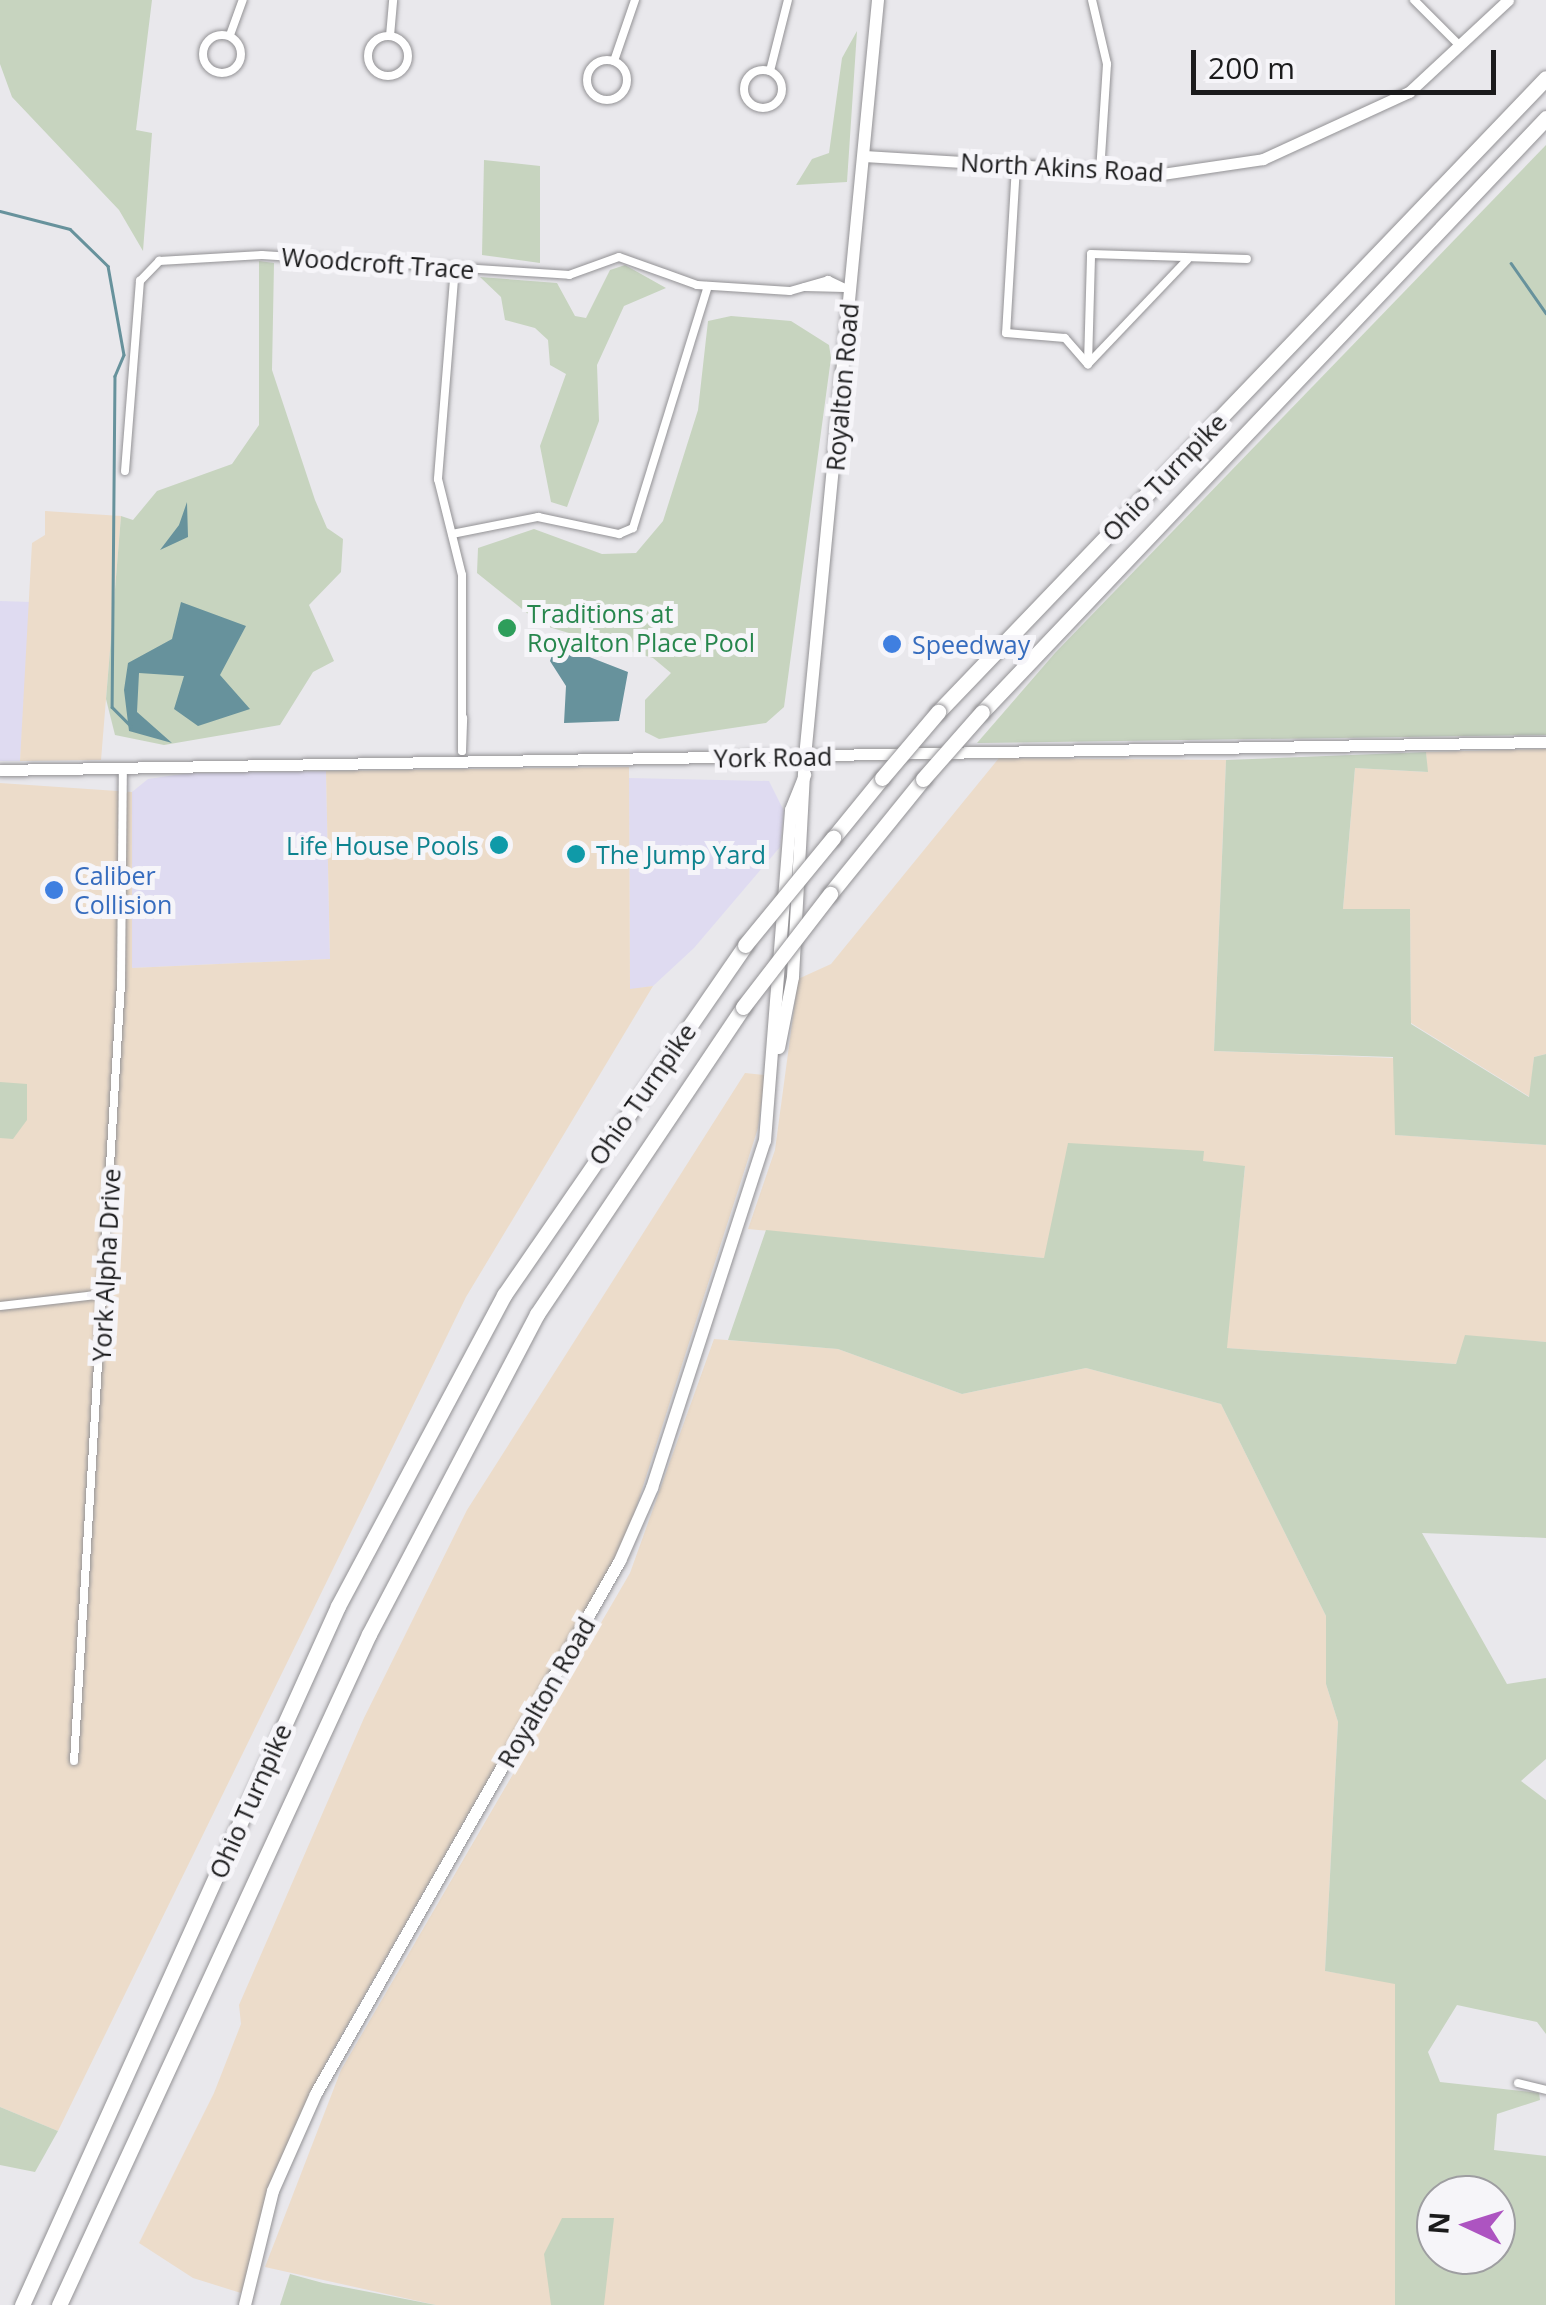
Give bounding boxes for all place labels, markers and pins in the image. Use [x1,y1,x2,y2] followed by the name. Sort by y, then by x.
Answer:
[527,599,755,658] place label: Traditions at Royalton Place Pool
[496,617,518,639] marker: Traditions at Royalton Place Pool
[912,629,1030,659] place label: Speedway
[881,633,903,655] marker: Speedway
[286,830,479,860] place label: Life House Pools
[488,834,510,856] marker: Life House Pools
[596,839,766,869] place label: The Jump Yard
[565,843,587,865] marker: The Jump Yard
[74,861,172,920] place label: Caliber Collision
[43,879,65,901] marker: Caliber Collision

